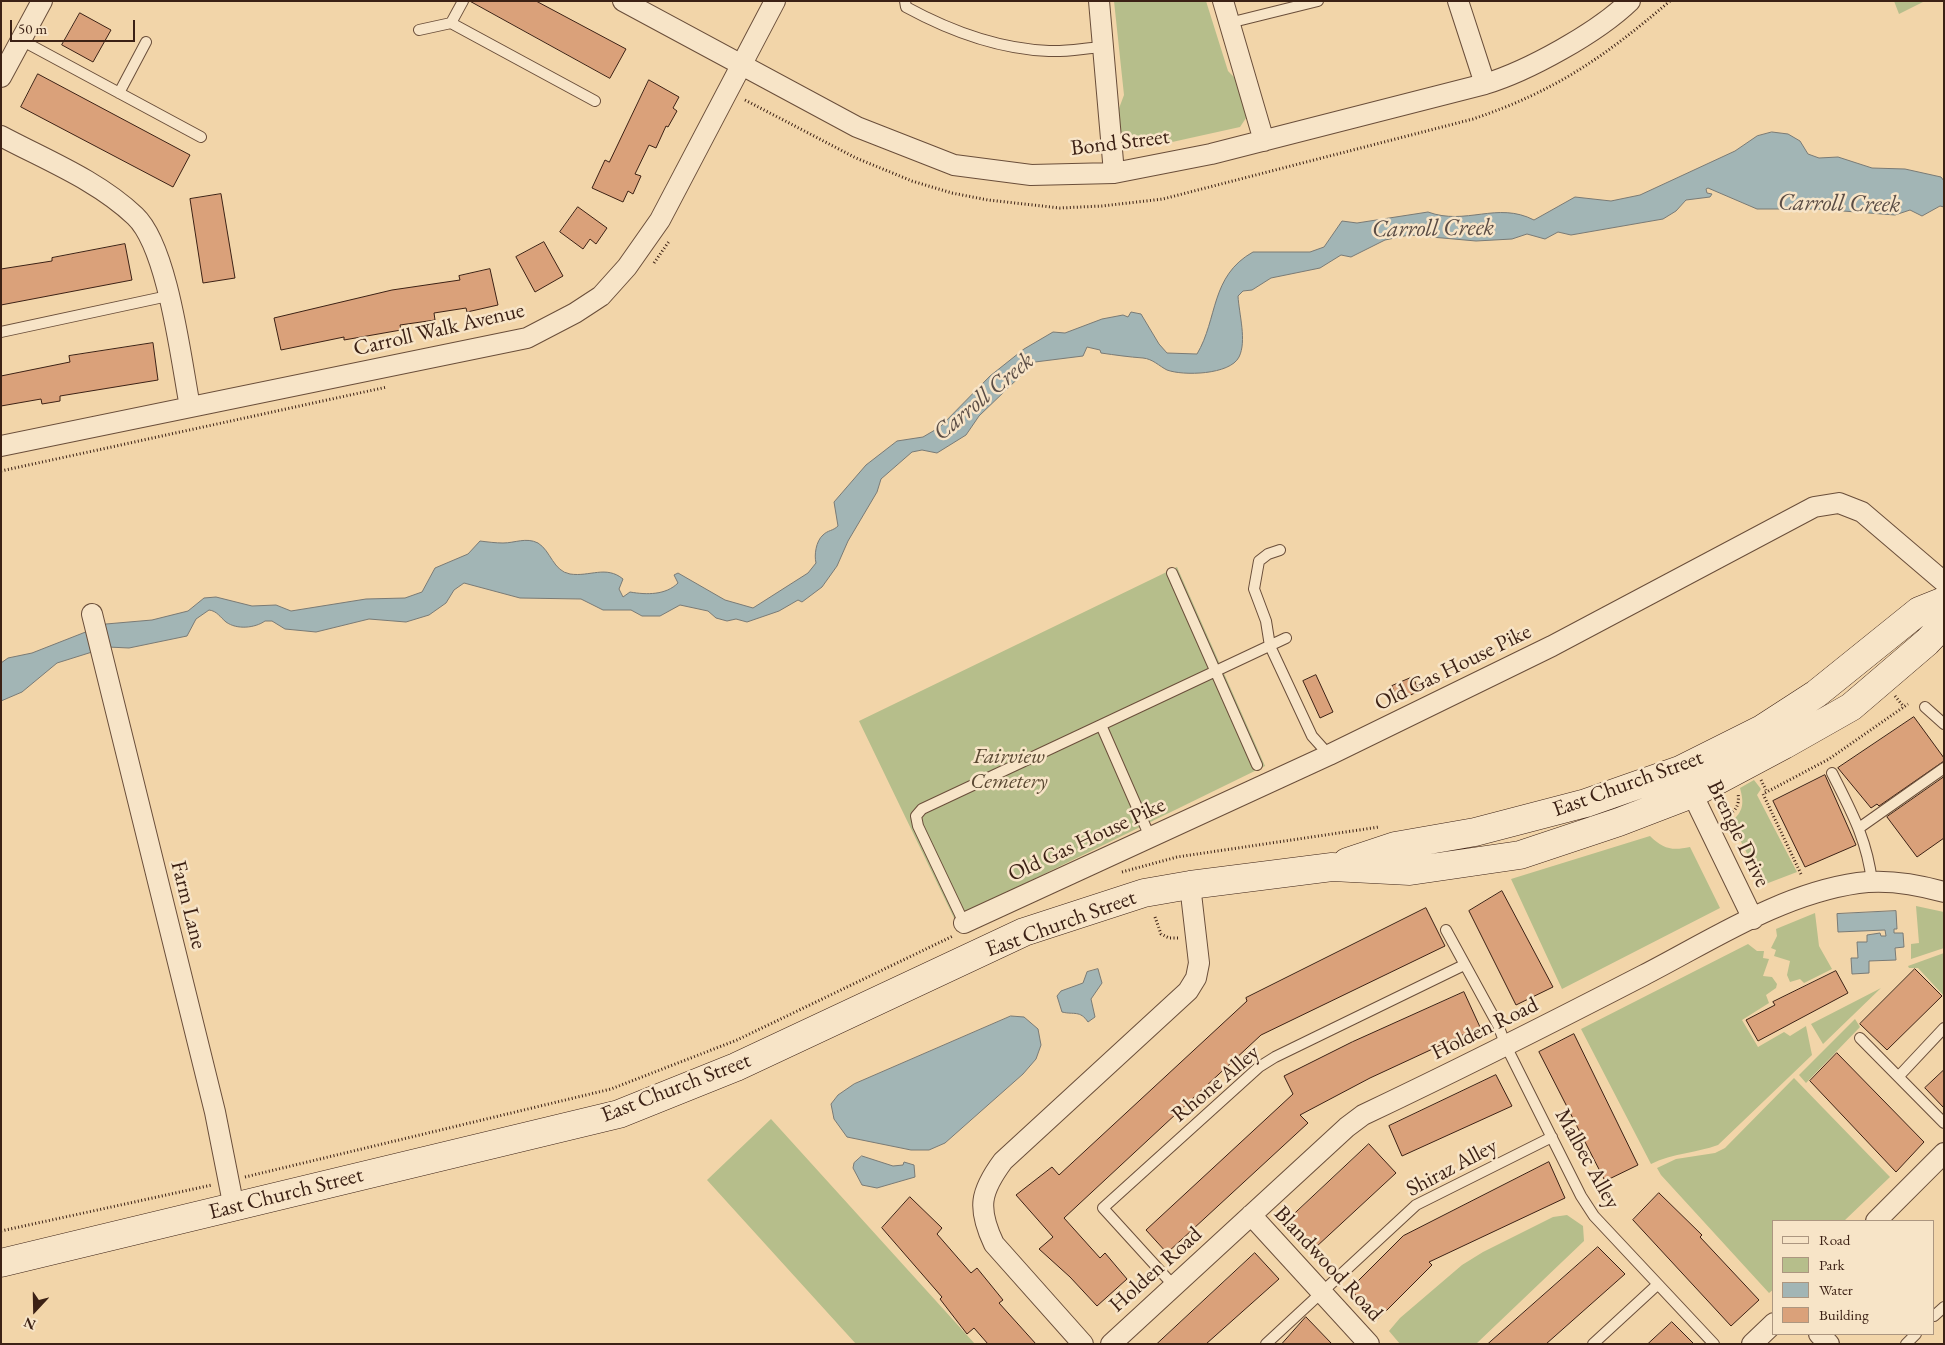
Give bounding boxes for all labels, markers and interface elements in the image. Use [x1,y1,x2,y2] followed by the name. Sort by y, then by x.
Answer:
[12,10,138,42] scale bar
[18,19,47,38] text: 50 m
[1069,124,1171,162] street label: Bond Street
[1778,189,1900,219] water label: Carroll Creek
[1372,214,1494,244] water label: Carroll Creek
[351,298,527,362] street label: Carroll Walk Avenue
[928,347,1040,447] water label: Carroll Creek
[1370,619,1536,717] street label: Old Gas House Pike
[970,744,1048,796] park label: Fairview Cemetery
[1549,745,1707,823] street label: East Church Street
[1701,776,1775,892] street label: Brengle Drive
[1004,792,1170,888] street label: Old Gas House Pike
[164,858,212,952] street label: Farm Lane
[982,885,1140,963] street label: East Church Street
[1427,992,1543,1066] street label: Holden Road
[1167,1040,1265,1128] street label: Rhone Alley
[598,1047,754,1129] street label: East Church Street
[1549,1104,1625,1214] street label: Malbec Alley
[1402,1133,1502,1203] street label: Shiraz Alley
[206,1162,366,1226] street label: East Church Street
[1268,1201,1388,1327] street label: Blandwood Road
[1772,1220,1935,1335] legend
[1104,1222,1208,1318] street label: Holden Road
[1819,1230,1850,1249] text: Road
[1819,1255,1845,1274] text: Park
[1819,1280,1853,1299] text: Water
[10,1285,60,1335] north arrow
[1819,1305,1869,1324] text: Building
[21,1314,38,1334] text: N

